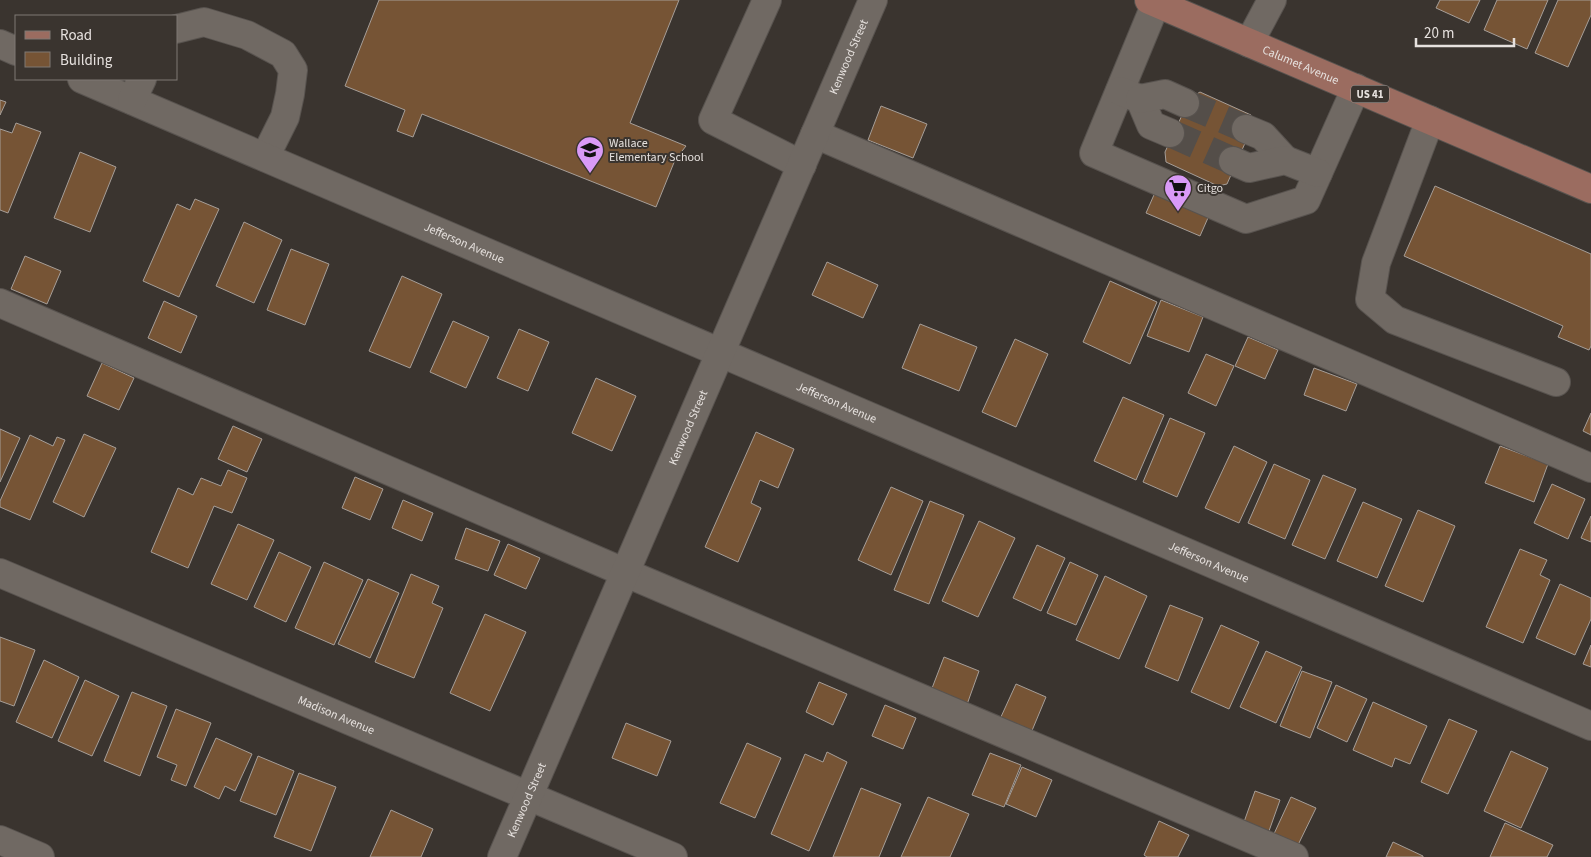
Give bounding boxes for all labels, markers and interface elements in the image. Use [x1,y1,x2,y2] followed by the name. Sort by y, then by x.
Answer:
[15,15,178,80] legend
[1416,15,1514,47] scale bar
[825,17,873,97] street label: Kenwood Street
[1424,23,1454,44] text: 20 m
[60,25,92,46] text: Road
[1260,41,1342,89] street label: Calumet Avenue
[60,50,113,71] text: Building
[1351,86,1389,102] road number: US 41
[575,135,605,174] school or university icon: Wallace Elementary School
[609,135,704,166] place label: Wallace Elementary School
[1163,173,1193,212] supermarket icon: Citgo
[1197,180,1223,197] place label: Citgo
[421,219,507,268] street label: Jefferson Avenue
[793,378,879,428] street label: Jefferson Avenue
[665,388,712,468] street label: Kenwood Street
[1166,538,1252,587] street label: Jefferson Avenue
[295,692,377,739] street label: Madison Avenue
[503,760,551,840] street label: Kenwood Street

